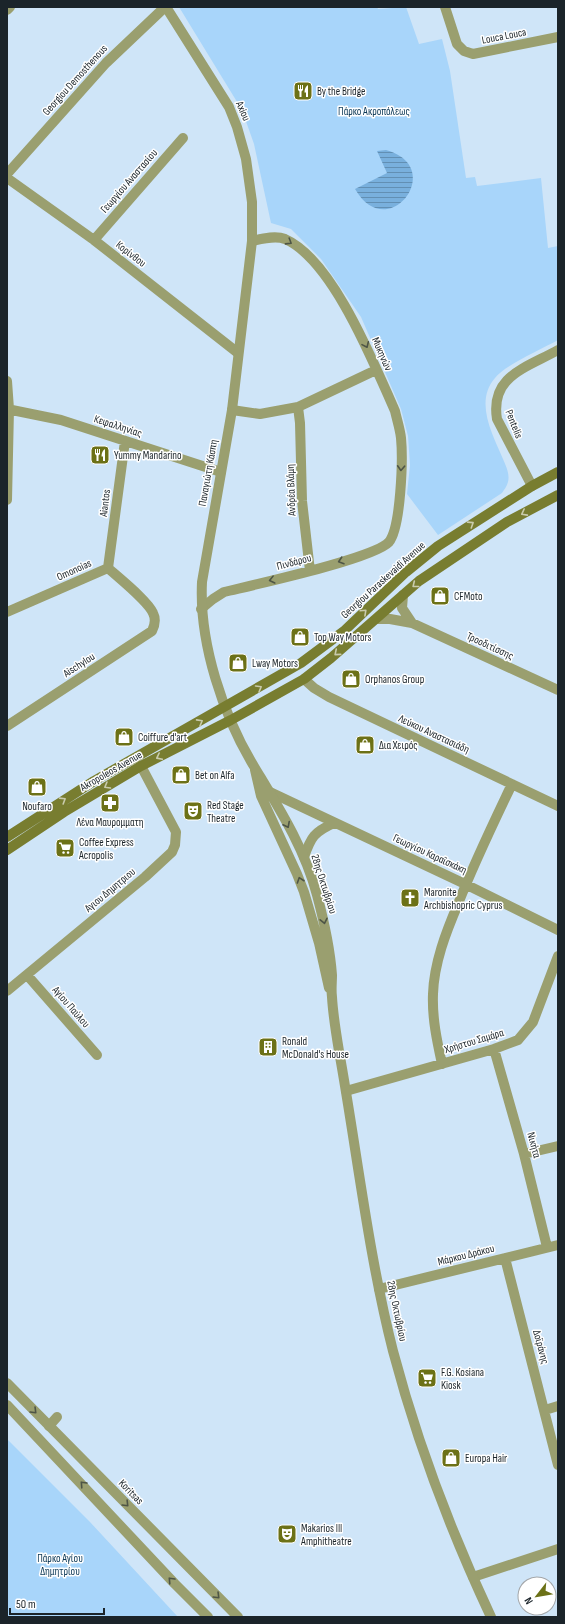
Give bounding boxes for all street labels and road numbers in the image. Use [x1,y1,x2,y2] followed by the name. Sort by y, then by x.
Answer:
[481,25,527,47] street label: Louca Louca
[40,42,110,118] street label: Georgiou Demosthenous
[233,98,253,123] street label: Axiou
[98,146,160,216] street label: Γεωργίου Αναστασίου
[113,238,149,270] street label: Κορίνθου
[369,335,395,373] street label: Μυκηνών
[502,408,526,440] street label: Pentelis
[92,412,144,440] street label: Κεφαλληνίας
[196,438,220,507] street label: Παναγιώτη Κάσπη
[284,464,298,517] street label: Ανδρέα Βλάμη
[97,488,113,518] street label: Aiantos
[338,539,428,621] street label: Georgiou Paraskevaidi Avenue
[275,551,313,573] street label: Πινδάρου
[55,557,93,583] street label: Omonoias
[464,629,516,663] street label: Τροοδιτίσσης
[60,650,98,681] street label: Aischylou
[396,711,472,756] street label: Λεύκου Αναστασιάδη
[77,748,144,794] street label: Akropoleos Avenue
[391,831,469,877] street label: Γεωργίου Καραϊσκάκη
[308,853,340,916] street label: 28ης Οκτωβρίου
[81,865,138,916] street label: Αγιου Δημητριου
[49,983,93,1031] street label: Αγίου Παύλου
[442,1026,506,1056] street label: Χρήστου Σαμάρα
[524,1131,544,1160] street label: Νικήτα
[436,1242,496,1268] street label: Μάρκου Δράκου
[384,1280,410,1343] street label: 28ης Οκτωβρίου
[530,1328,552,1366] street label: Δοϊράνης
[116,1477,146,1507] street label: Koritsas

